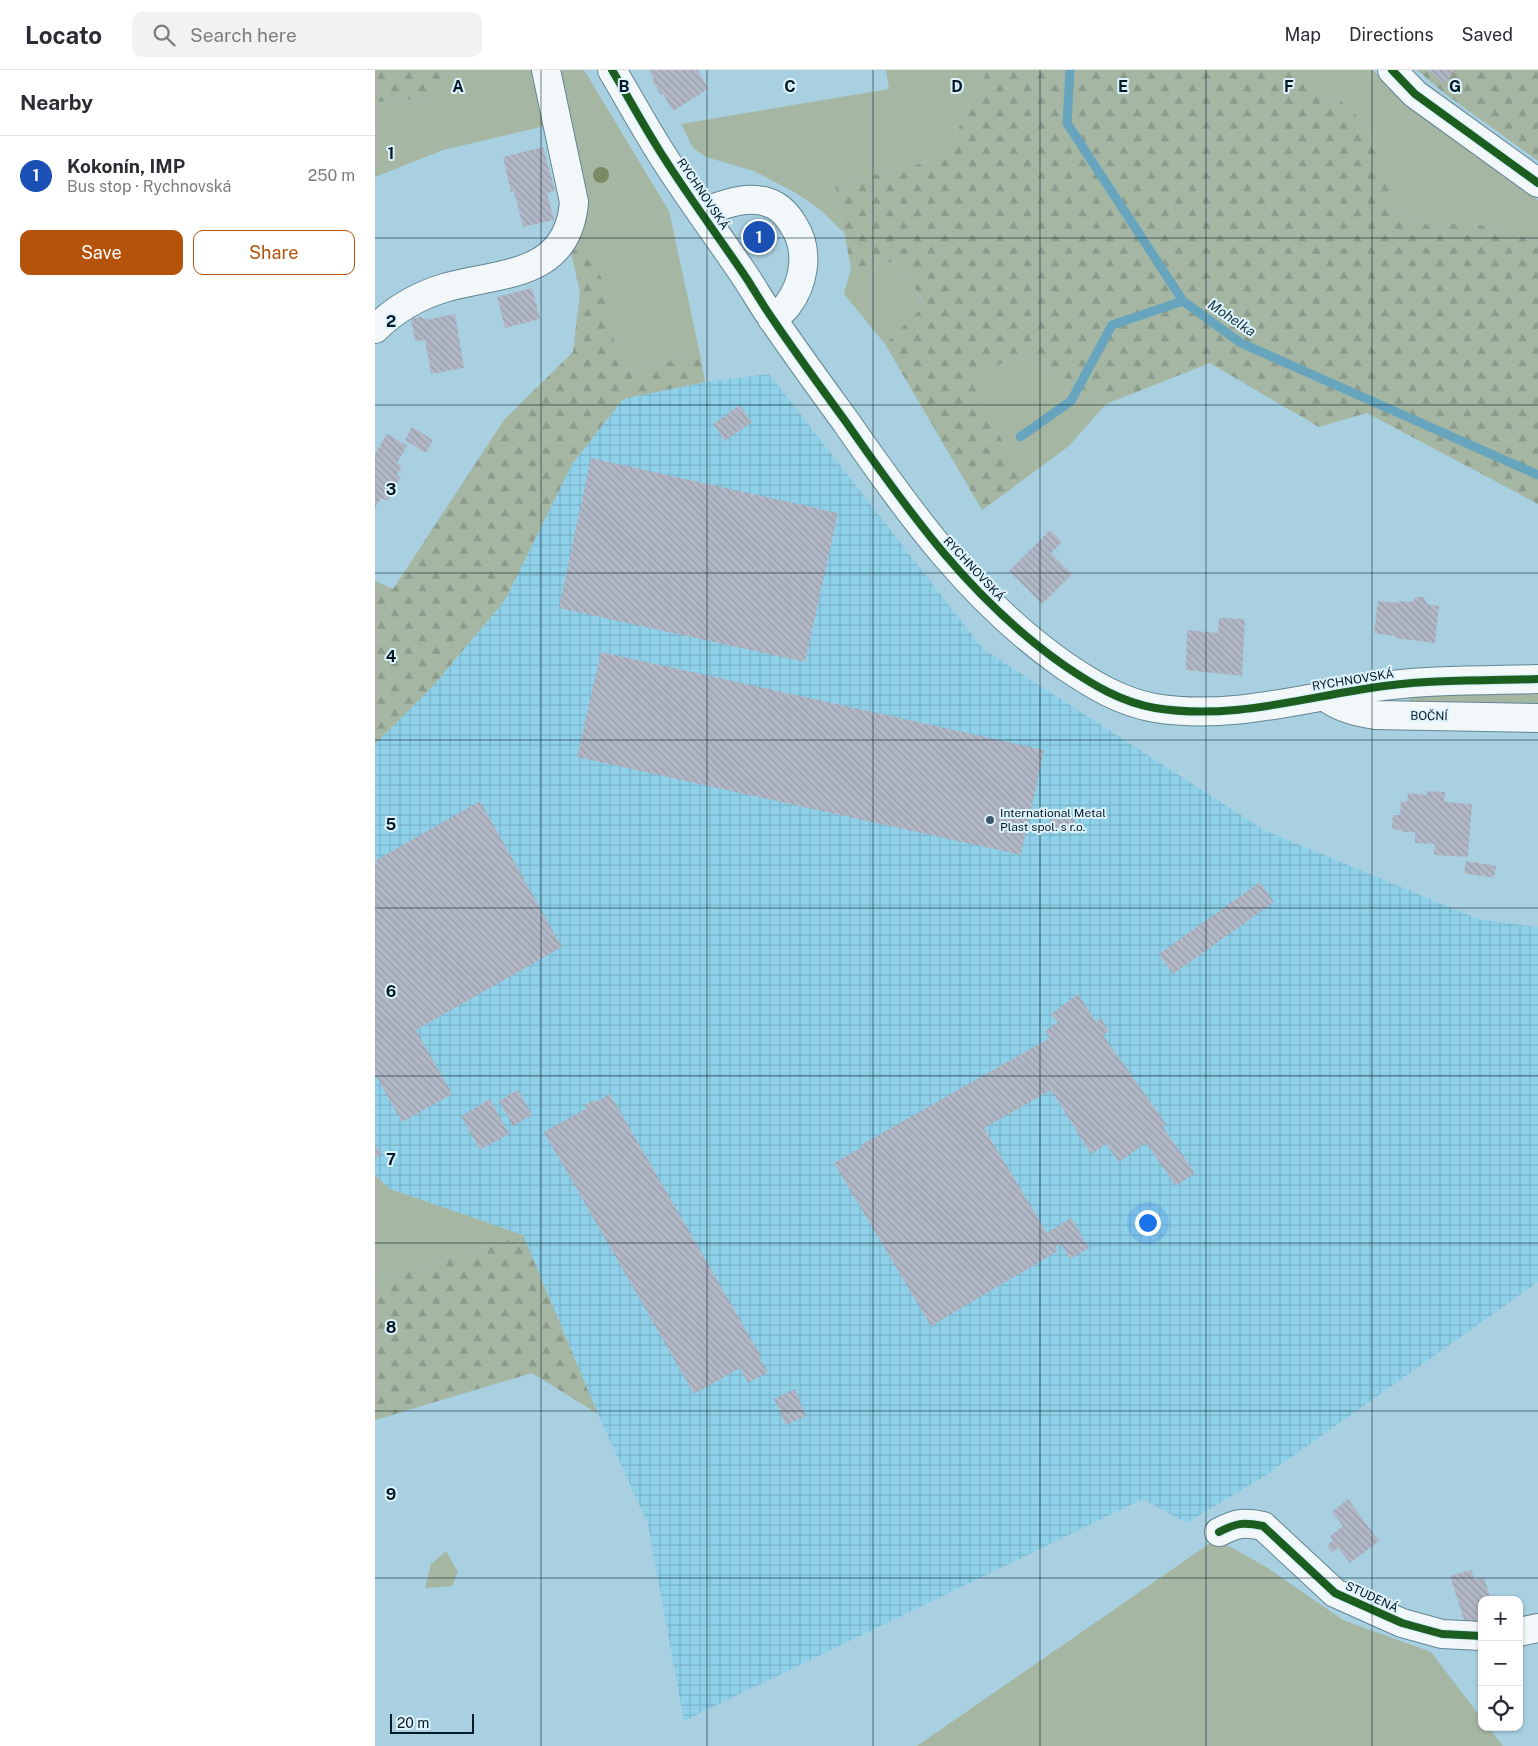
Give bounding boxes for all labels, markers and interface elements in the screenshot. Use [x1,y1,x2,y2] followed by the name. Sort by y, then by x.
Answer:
[132,12,482,57] search box
[25,21,102,49] text: Locato
[150,21,178,49] icon: search
[190,24,297,46] text: Search here
[1284,24,1321,45] text: Map
[1349,24,1434,45] text: Directions
[1462,24,1513,45] text: Saved
[452,77,464,96] text: A
[619,77,630,96] text: B
[784,77,796,96] text: C
[951,77,963,96] text: D
[1118,77,1128,96] text: E
[1284,77,1294,96] text: F
[1449,77,1461,96] text: G
[20,90,93,115] text: Nearby
[388,144,394,163] text: 1
[67,155,185,177] text: Kokonín, IMP
[674,156,732,233] street label: RYCHNOVSKÁ
[33,166,39,185] text: 1
[308,166,355,185] text: 250 m
[67,177,231,196] text: Bus stop · Rychnovská
[743,218,775,256] pin: 1
[20,230,183,275] button: Save
[193,230,355,275] button: Share
[1205,296,1259,340] water label: Mohelka
[386,312,396,331] text: 2
[386,480,396,499] text: 3
[941,534,1008,604] street label: RYCHNOVSKÁ
[386,647,397,666] text: 4
[1311,667,1395,693] street label: RYCHNOVSKÁ
[1410,709,1448,723] street label: BOČNÍ
[1000,806,1106,834] place label: International Metal Plast spol. s r.o.
[984,814,996,826] marker: International Metal Plast spol. s r.o.
[386,815,397,834] text: 5
[386,982,396,1001] text: 6
[386,1150,396,1169] text: 7
[1135,1210,1161,1236] your location
[386,1318,397,1337] text: 8
[386,1485,396,1504] text: 9
[1343,1579,1401,1616] street label: STUDENÁ
[1478,1596,1523,1731] map controls
[1478,1596,1523,1641] button: +
[1478,1641,1523,1686] button: −
[1478,1686,1523,1731] button: locate
[390,1711,474,1734] scale bar
[397,1715,429,1731] text: 20 m

